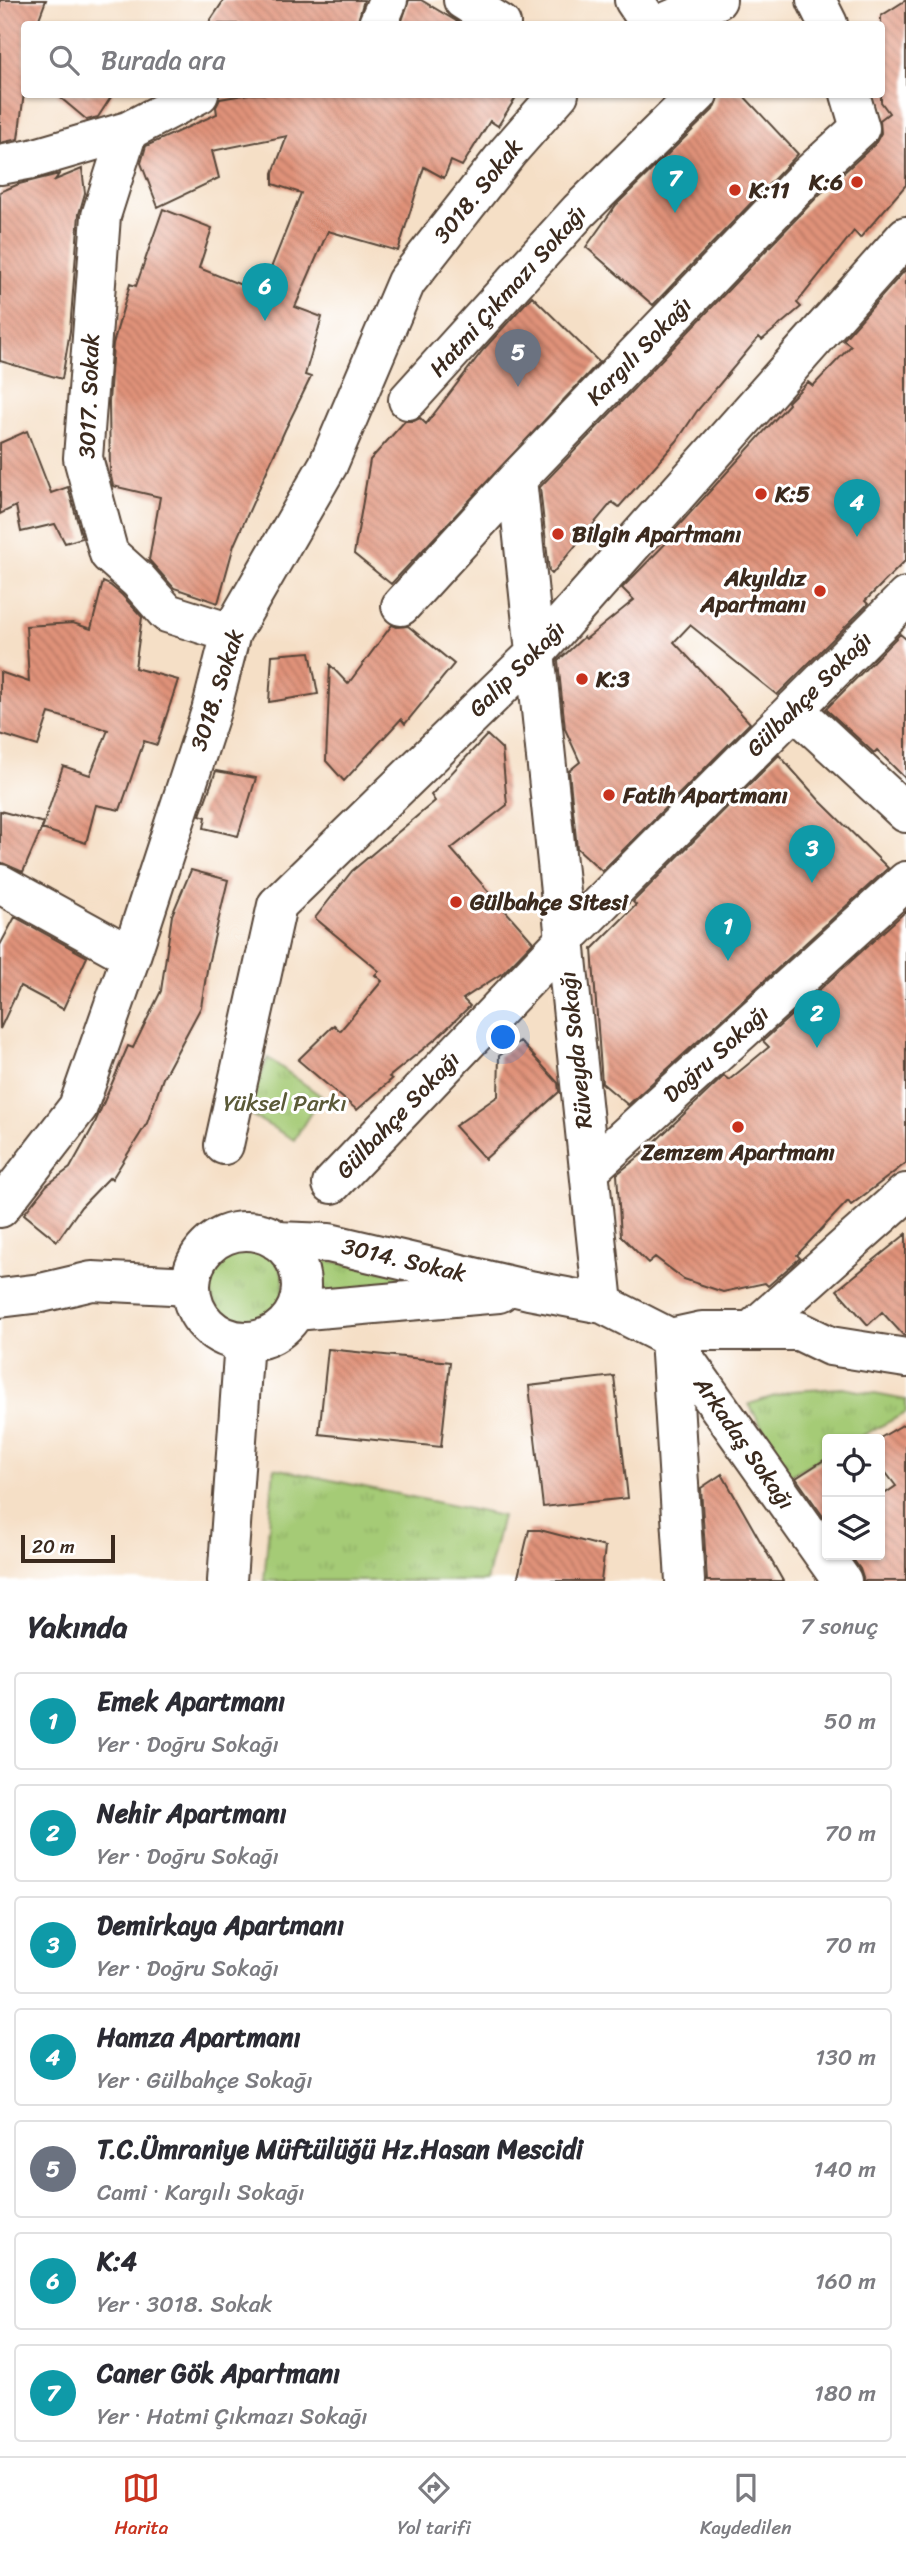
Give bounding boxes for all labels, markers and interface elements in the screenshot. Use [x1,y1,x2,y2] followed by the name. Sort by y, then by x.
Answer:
[21,21,885,98] search box
[101,37,225,83] text: Burada ara
[45,41,83,79] icon: search
[422,129,534,253] street label: 3018. Sokak
[652,155,698,213] pin: 7
[808,162,843,203] place label: K:6
[748,170,790,211] place label: K:11
[849,174,865,190] marker: K:6
[727,182,743,198] marker: K:11
[419,195,597,387] street label: Hatmi Çıkmazı Sokağı
[242,263,288,321] pin: 6
[576,287,702,415] street label: Kargılı Sokağı
[495,329,541,387] pin: 5
[66,333,112,459] street label: 3017. Sokak
[774,474,810,515] place label: K:5
[834,479,880,537] pin: 4
[753,486,769,502] marker: K:5
[572,514,741,555] place label: Bilgin Apartmanı
[550,526,566,542] marker: Bilgin Apartmanı
[700,558,807,625] place label: Akyıldız Apartmanı
[812,583,828,599] marker: Akyıldız Apartmanı
[459,611,575,727] street label: Galip Sokağı
[736,621,882,767] street label: Gülbahçe Sokağı
[178,624,256,756] street label: 3018. Sokak
[595,659,630,700] place label: K:3
[574,671,590,687] marker: K:3
[622,775,788,816] place label: Fatih Apartmanı
[601,787,617,803] marker: Fatih Apartmanı
[789,825,835,883] pin: 3
[469,882,630,923] place label: Gülbahçe Sitesi
[448,894,464,910] marker: Gülbahçe Sitesi
[705,903,751,961] pin: 1
[547,969,605,1131] street label: Rüveyda Sokağı
[794,990,840,1048] pin: 2
[653,994,779,1114] street label: Doğru Sokağı
[486,1020,520,1054] your location
[326,1041,470,1189] street label: Gülbahçe Sokağı
[223,1083,347,1124] park label: Yüksel Parkı
[730,1119,746,1135] marker: Zemzem Apartmanı
[640,1132,835,1173] place label: Zemzem Apartmanı
[338,1226,470,1294] street label: 3014. Sokak
[682,1367,806,1519] street label: Arkadaş Sokağı
[822,1434,885,1560] map controls
[822,1434,885,1497] button: locate
[822,1497,885,1560] button: layers
[32,1530,75,1563] text: 20 m
[21,1532,116,1564] scale bar
[28,1600,128,1654] text: Yakında
[800,1606,878,1647] text: 7 sonuç
[97,1678,285,1724] text: Emek Apartmanı
[48,1701,58,1742] text: 1
[824,1701,876,1742] text: 50 m
[97,1724,279,1765] text: Yer · Doğru Sokağı
[97,1790,287,1836] text: Nehir Apartmanı
[46,1813,60,1854] text: 2
[825,1813,876,1854] text: 70 m
[97,1836,279,1877] text: Yer · Doğru Sokağı
[97,1902,344,1948] text: Demirkaya Apartmanı
[47,1925,59,1966] text: 3
[825,1925,876,1966] text: 70 m
[97,1948,279,1989] text: Yer · Doğru Sokağı
[97,2014,301,2060] text: Hamza Apartmanı
[46,2037,60,2078] text: 4
[815,2037,876,2078] text: 130 m
[97,2060,313,2101] text: Yer · Gülbahçe Sokağı
[97,2126,583,2172] text: T.C.Ümraniye Müftülüğü Hz.Hasan Mescidi
[46,2149,60,2190] text: 5
[814,2149,876,2190] text: 140 m
[97,2172,305,2213] text: Cami · Kargılı Sokağı
[97,2238,137,2284] text: K:4
[46,2261,60,2302] text: 6
[815,2261,876,2302] text: 160 m
[97,2284,273,2325] text: Yer · 3018. Sokak
[97,2350,340,2396] text: Caner Gök Apartmanı
[46,2373,60,2414] text: 7
[814,2373,876,2414] text: 180 m
[97,2396,368,2437] text: Yer · Hatmi Çıkmazı Sokağı
[115,2469,168,2544] tab: Harita
[398,2469,471,2544] tab: Yol tarifi
[700,2469,791,2544] tab: Kaydedilen

